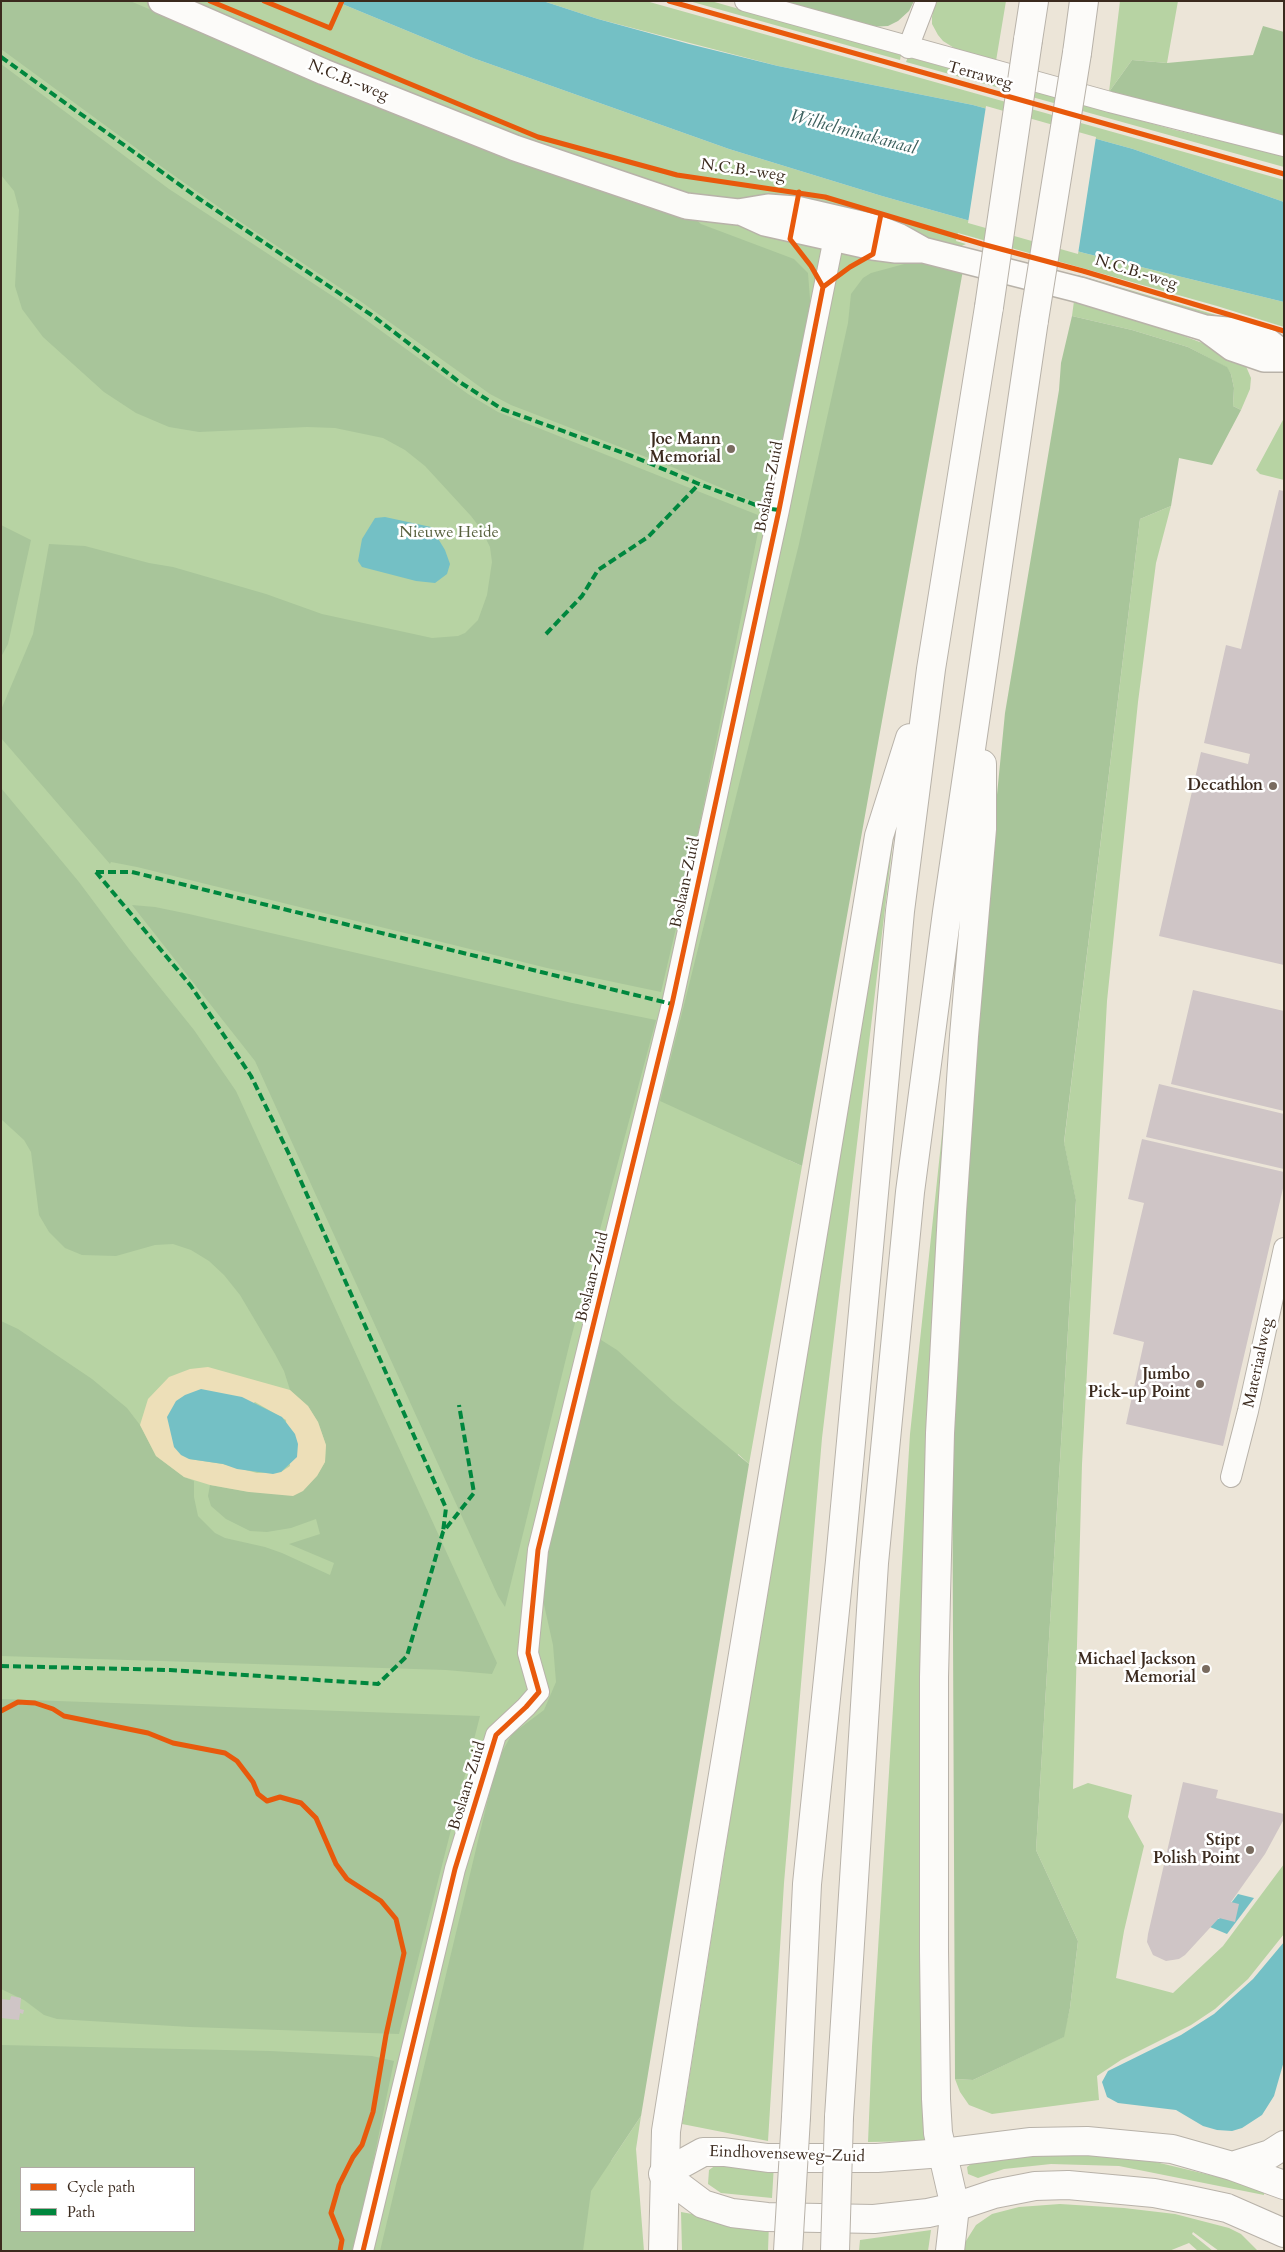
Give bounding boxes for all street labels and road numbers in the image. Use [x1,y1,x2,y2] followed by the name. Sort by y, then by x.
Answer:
[305,56,391,106] street label: N.C.B.-weg
[945,58,1015,94] street label: Terraweg
[700,156,786,186] street label: N.C.B.-weg
[1092,251,1180,295] street label: N.C.B.-weg
[752,440,788,534] street label: Boslaan-Zuid
[667,836,705,930] street label: Boslaan-Zuid
[573,1230,613,1324] street label: Boslaan-Zuid
[1240,1316,1278,1410] street label: Materiaalweg
[445,1739,491,1833] street label: Boslaan-Zuid
[709,2143,865,2167] street label: Eindhovenseweg-Zuid

